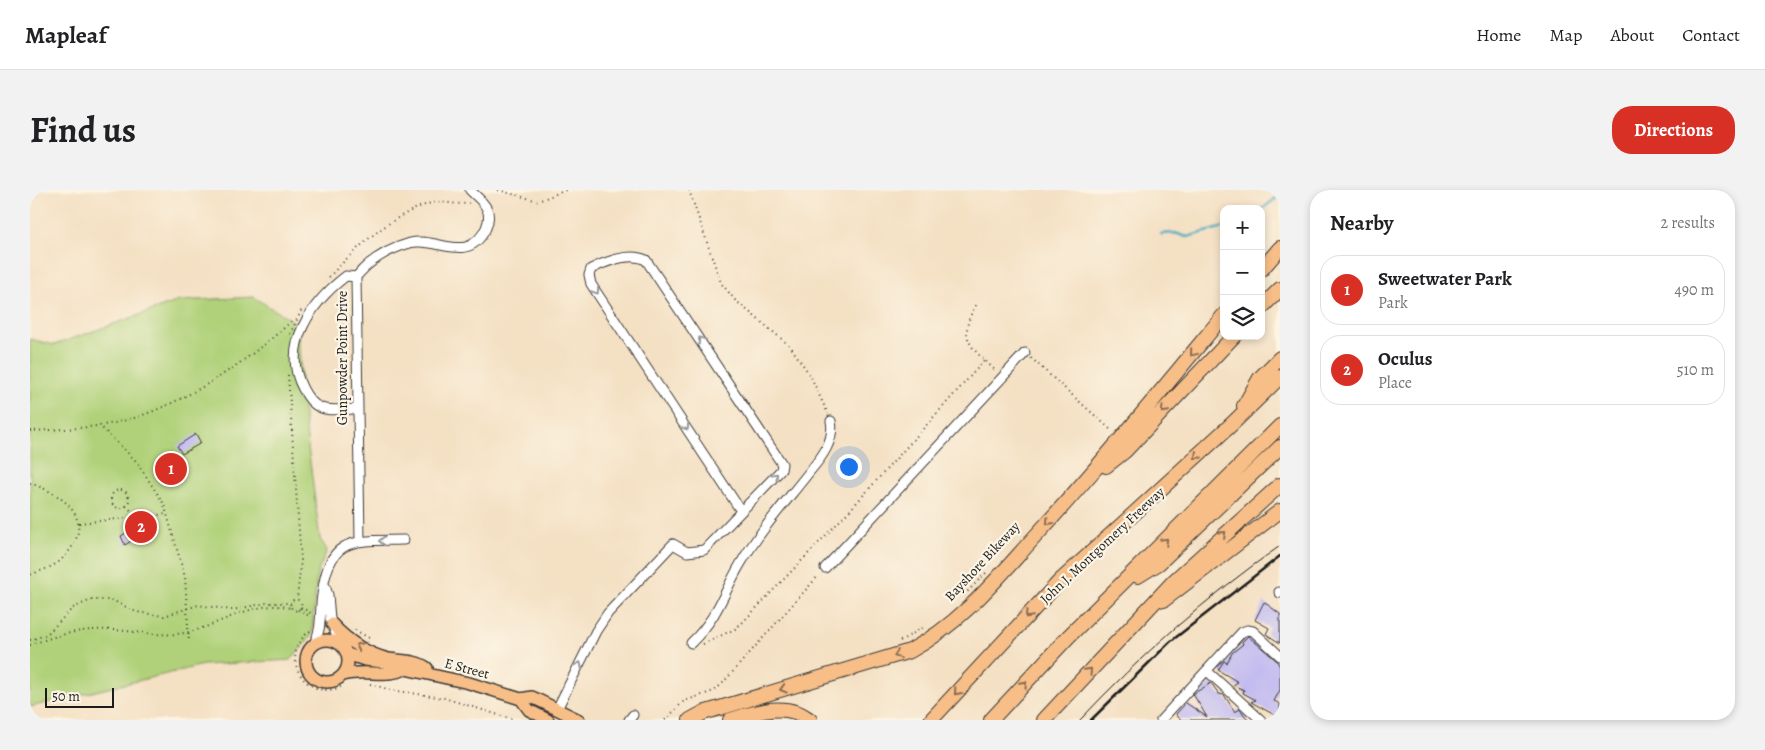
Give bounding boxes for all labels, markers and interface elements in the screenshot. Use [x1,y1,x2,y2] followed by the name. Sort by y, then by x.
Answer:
[25,19,107,51] text: Mapleaf
[1476,23,1521,47] text: Home
[1549,23,1582,47] text: Map
[1610,23,1654,47] text: About
[1682,23,1740,47] text: Contact
[30,106,136,154] text: Find us
[1612,106,1735,154] button: Directions
[1220,205,1265,340] map controls
[1220,205,1265,250] button: +
[1330,209,1393,237] text: Nearby
[1660,212,1715,234] text: 2 results
[1220,250,1265,295] button: −
[1378,266,1512,292] text: Sweetwater Park
[1344,279,1350,301] text: 1
[1674,279,1714,301] text: 490 m
[590,286,599,295] one-way arrow
[333,291,352,425] street label: Gunpowder Point Drive
[1378,292,1408,314] text: Park
[1220,295,1265,340] button: layers
[698,337,707,346] one-way arrow
[1378,346,1432,372] text: Oculus
[1189,347,1198,356] one-way arrow
[1343,359,1351,381] text: 2
[1677,359,1714,381] text: 510 m
[1378,372,1412,394] text: Place
[1161,404,1170,413] one-way arrow
[679,422,689,431] one-way arrow
[155,450,187,488] pin: 1
[1194,450,1203,459] one-way arrow
[836,454,862,480] your location
[769,473,778,482] one-way arrow
[1036,482,1169,608] street label: John J. Montgomery Freeway
[125,508,157,546] pin: 2
[1046,516,1055,525] one-way arrow
[940,517,1025,605] street label: Bayshore Bikeway
[1218,531,1227,540] one-way arrow
[378,536,386,546] one-way arrow
[1160,538,1169,547] one-way arrow
[1025,610,1034,619] one-way arrow
[356,642,365,652] one-way arrow
[893,649,902,659] one-way arrow
[442,653,492,684] street label: E Street
[573,661,583,670] one-way arrow
[1083,668,1092,677] one-way arrow
[1018,681,1027,690] one-way arrow
[779,684,788,694] one-way arrow
[45,685,114,708] scale bar
[954,686,963,695] one-way arrow
[52,687,80,706] text: 50 m

